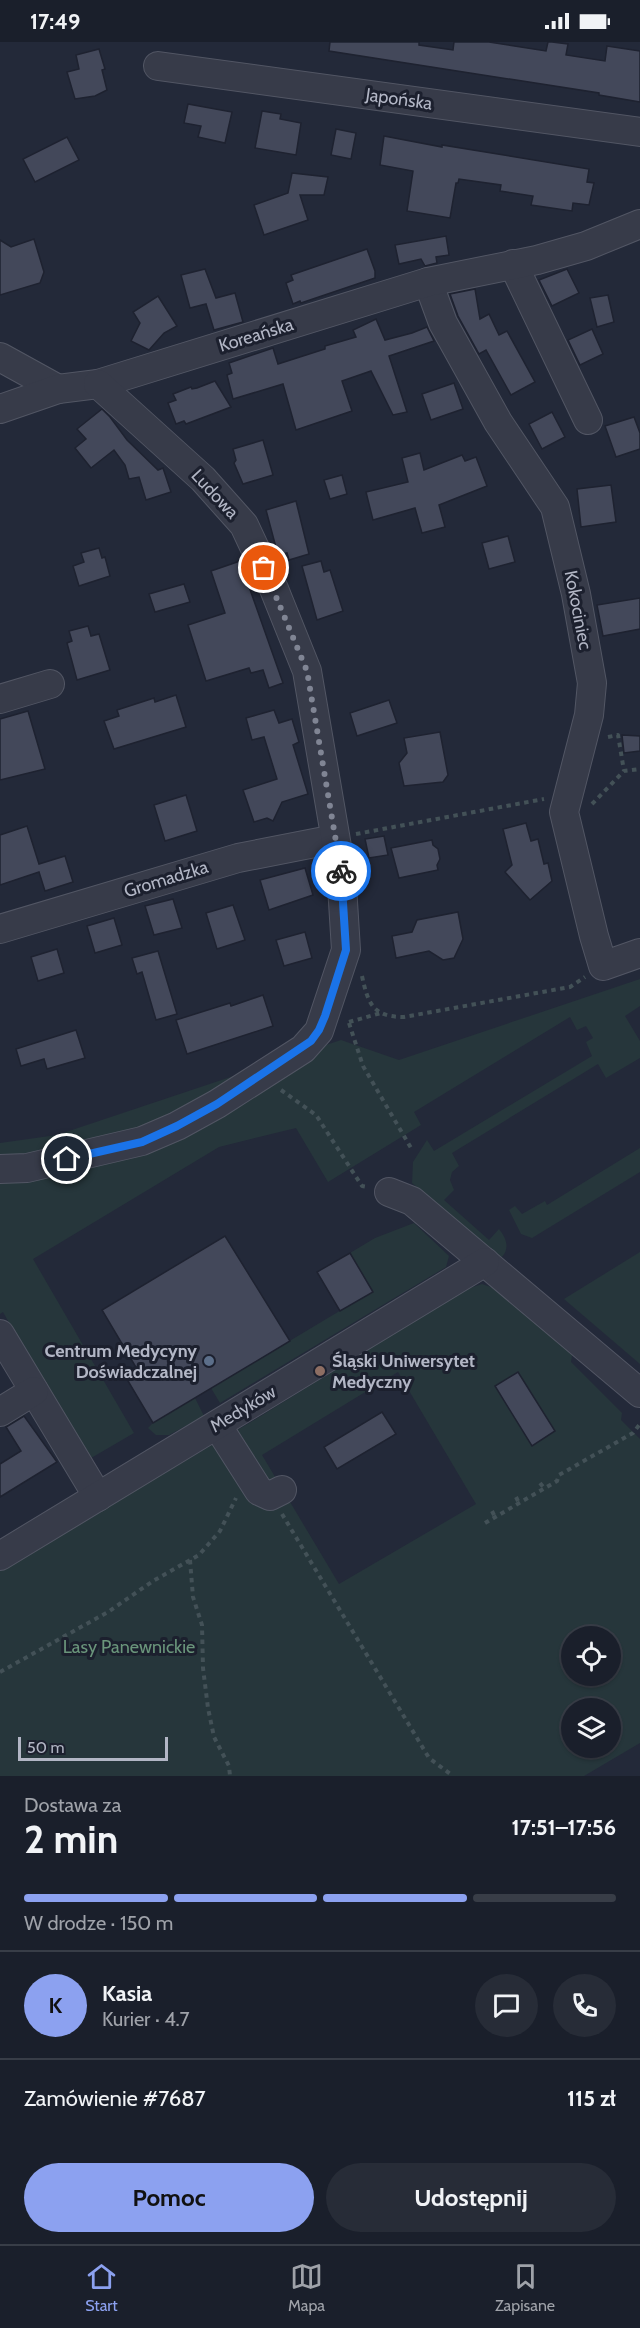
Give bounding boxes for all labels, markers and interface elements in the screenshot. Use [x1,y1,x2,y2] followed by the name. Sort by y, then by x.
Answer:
[30,8,80,35] text: 17:49
[363,83,434,115] street label: Japońska
[216,313,296,357] street label: Koreańska
[187,465,244,524] street label: Ludowa
[238,542,289,593] pin
[247,551,280,584] icon: bag
[560,568,596,652] street label: Kokociniec
[311,841,371,901] courier
[325,855,358,888] icon: bike
[121,856,211,902] street label: Gromadzka
[41,1133,92,1184] pin
[50,1142,83,1175] icon: home
[44,1340,197,1383] place label: Centrum Medycyny Doświadczalnej
[332,1350,475,1393] place label: Śląski Uniwersytet Medyczny
[202,1354,216,1368] marker: Centrum Medycyny Doświadczalnej
[313,1364,327,1378] marker: Śląski Uniwersytet Medyczny
[206,1381,280,1437] street label: Medyków
[561,1626,621,1758] map controls
[561,1626,621,1686] button: locate
[63,1636,195,1658] park label: Lasy Panewnickie
[561,1698,621,1758] button: layers
[18,1734,168,1762] scale bar
[27,1738,64,1757] text: 50 m
[24,1793,121,1817] text: Dostawa za
[512,1814,616,1841] text: 17:51–17:56
[24,1815,118,1863] text: 2 min
[24,1911,173,1935] text: W drodze · 150 m
[475,1974,538,2037] button: chat
[553,1974,616,2037] button: phone
[102,1980,152,2007] text: Kasia
[49,1992,62,2019] text: K
[102,2007,190,2031] text: Kurier · 4.7
[24,2085,206,2112] text: Zamówienie #7687
[567,2085,616,2112] text: 115 zł
[24,2163,314,2232] button: Pomoc
[326,2163,616,2232] button: Udostępnij
[85,2260,118,2315] tab: Start
[288,2260,325,2315] tab: Mapa
[495,2260,555,2315] tab: Zapisane

